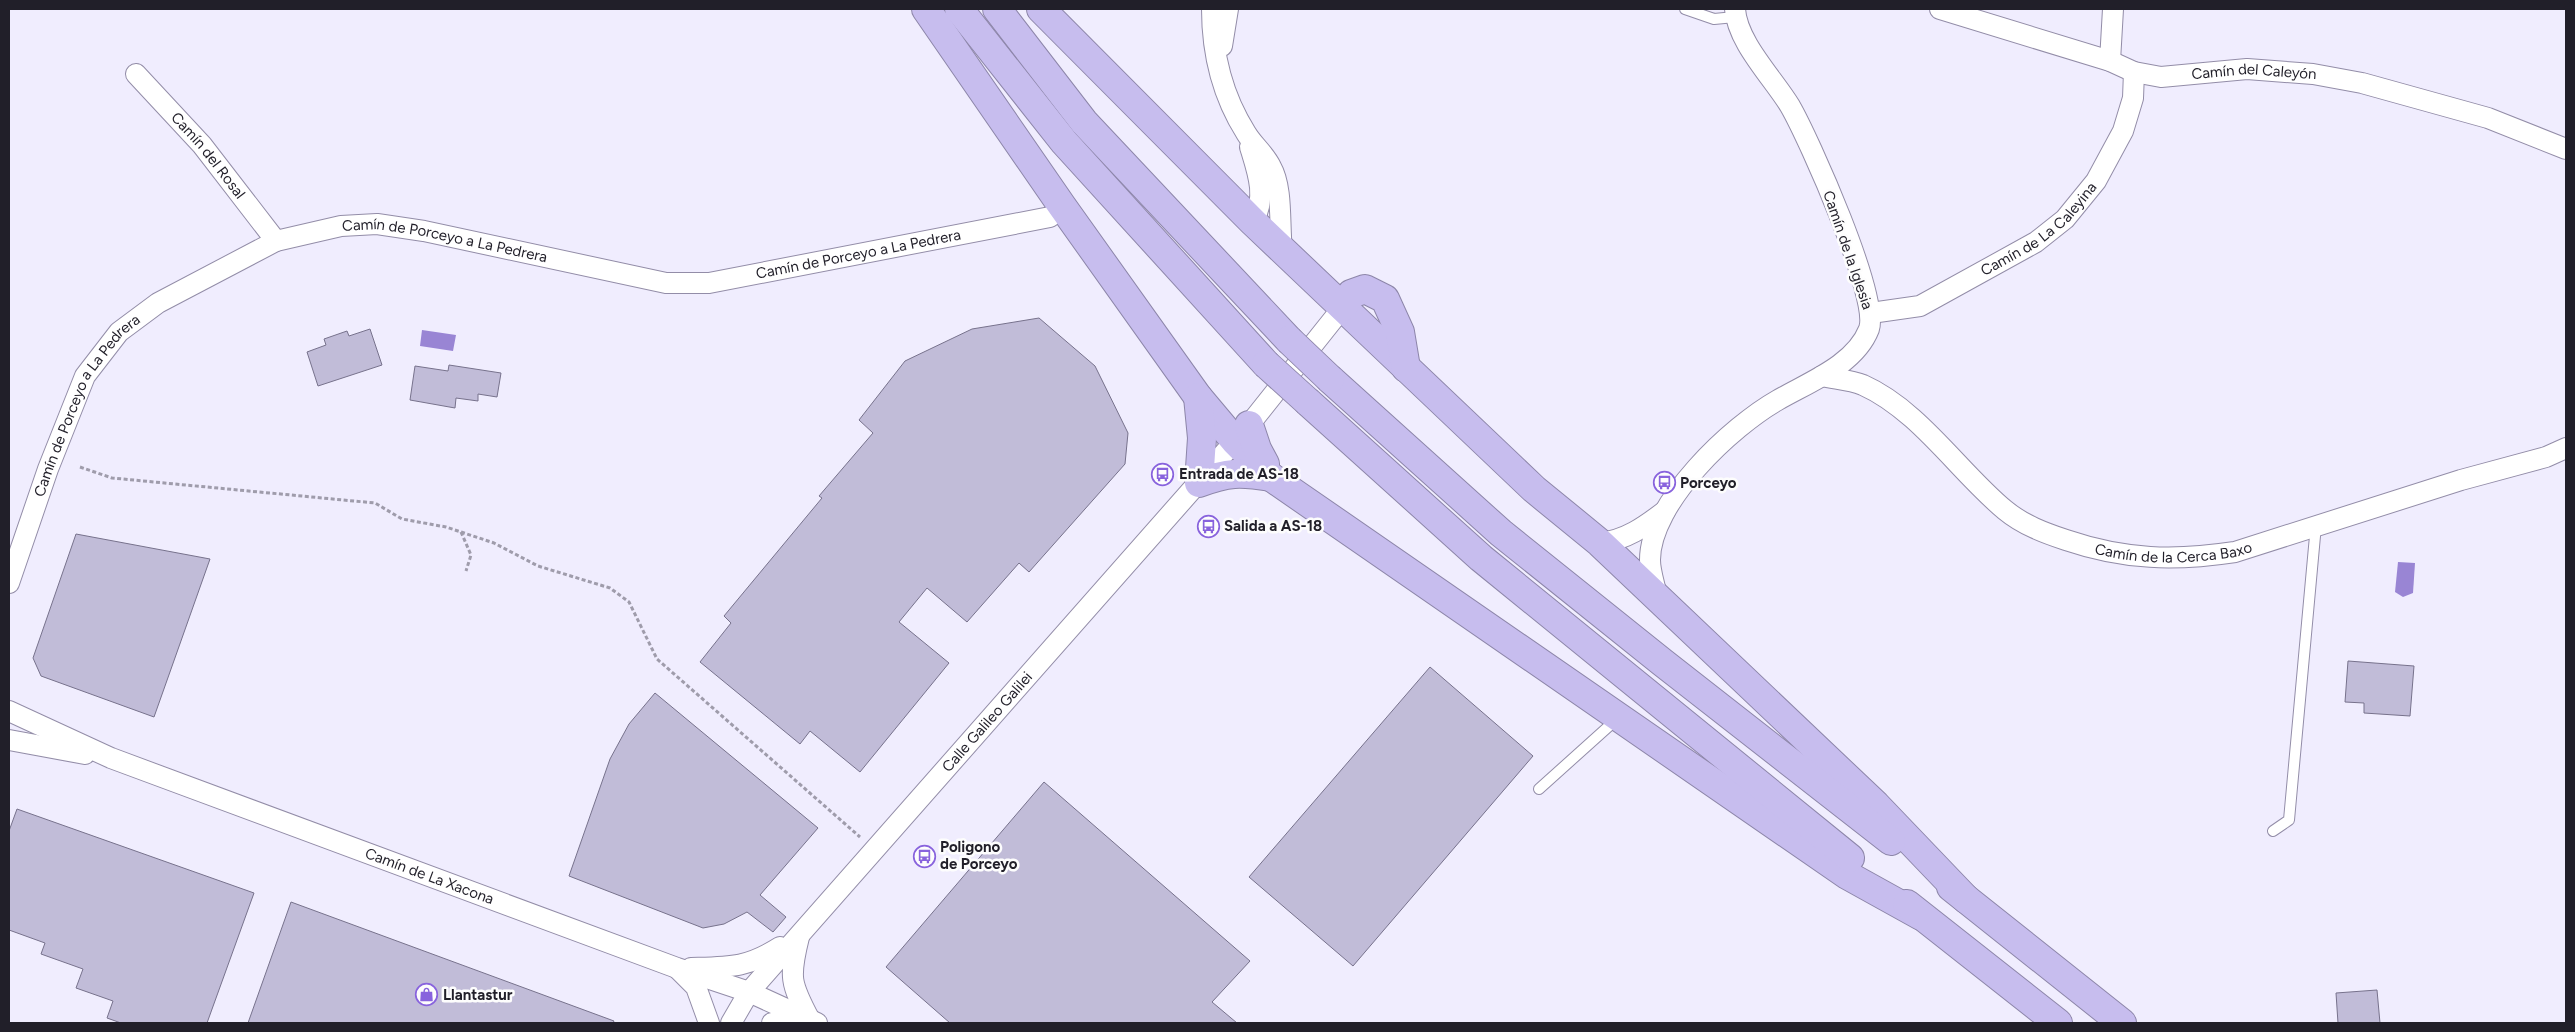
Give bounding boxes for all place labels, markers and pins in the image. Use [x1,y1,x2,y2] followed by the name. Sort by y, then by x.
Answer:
[1151,462,1175,486] bus stop icon: Entrada de AS-18
[1179,465,1299,483] place label: Entrada de AS-18
[1652,471,1676,495] bus stop icon: Porceyo
[1680,474,1737,492] place label: Porceyo
[1196,514,1220,538] bus stop icon: Salida a AS-18
[1224,517,1322,535] place label: Salida a AS-18
[940,838,1018,873] place label: Poligono de Porceyo
[912,844,936,868] bus stop icon: Poligono de Porceyo
[415,983,439,1007] shop icon: Llantastur
[443,986,513,1004] place label: Llantastur

